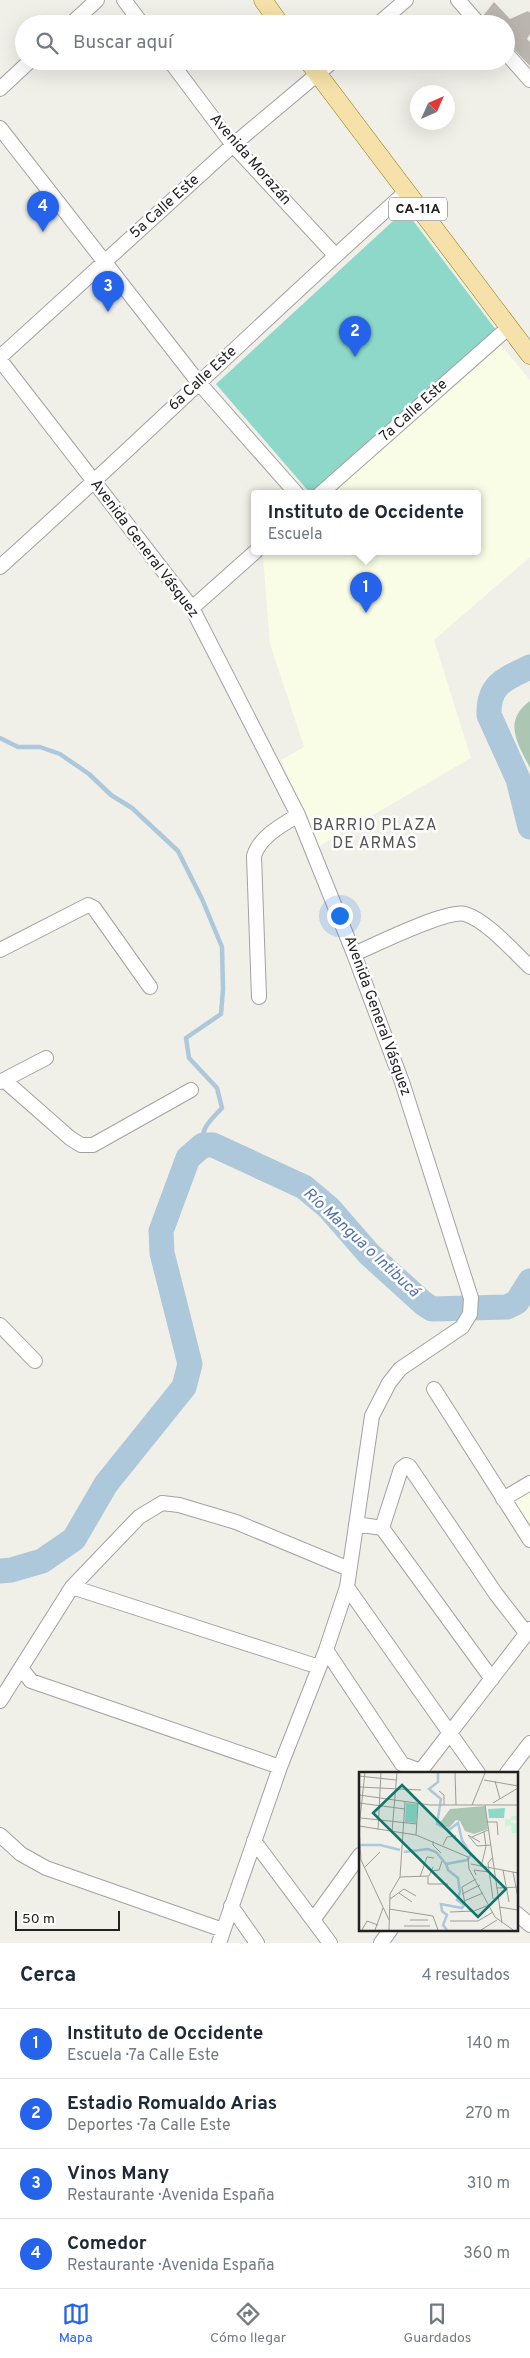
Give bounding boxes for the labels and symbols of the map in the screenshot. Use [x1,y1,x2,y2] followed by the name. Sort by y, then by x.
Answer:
[410,85,455,130] north arrow
[205,110,295,210] street label: Avenida Morazán
[126,171,204,243] street label: 5a Calle Este
[27,191,59,232] pin: 4
[389,198,447,220] road number: CA-11A
[92,271,124,312] pin: 3
[339,316,371,357] pin: 2
[165,343,241,415] street label: 6a Calle Este
[376,375,452,447] street label: 7a Calle Este
[86,476,202,622] street label: Avenida General Vásquez
[350,572,382,613] pin: 1
[312,816,438,854] district label: BARRIO PLAZA DE ARMAS
[327,903,353,929] your location
[339,933,415,1099] street label: Avenida General Vásquez
[299,1184,425,1303] water label: Río Mangua o Intibucá
[359,1772,518,1930] inset map
[15,1908,120,1931] scale bar

